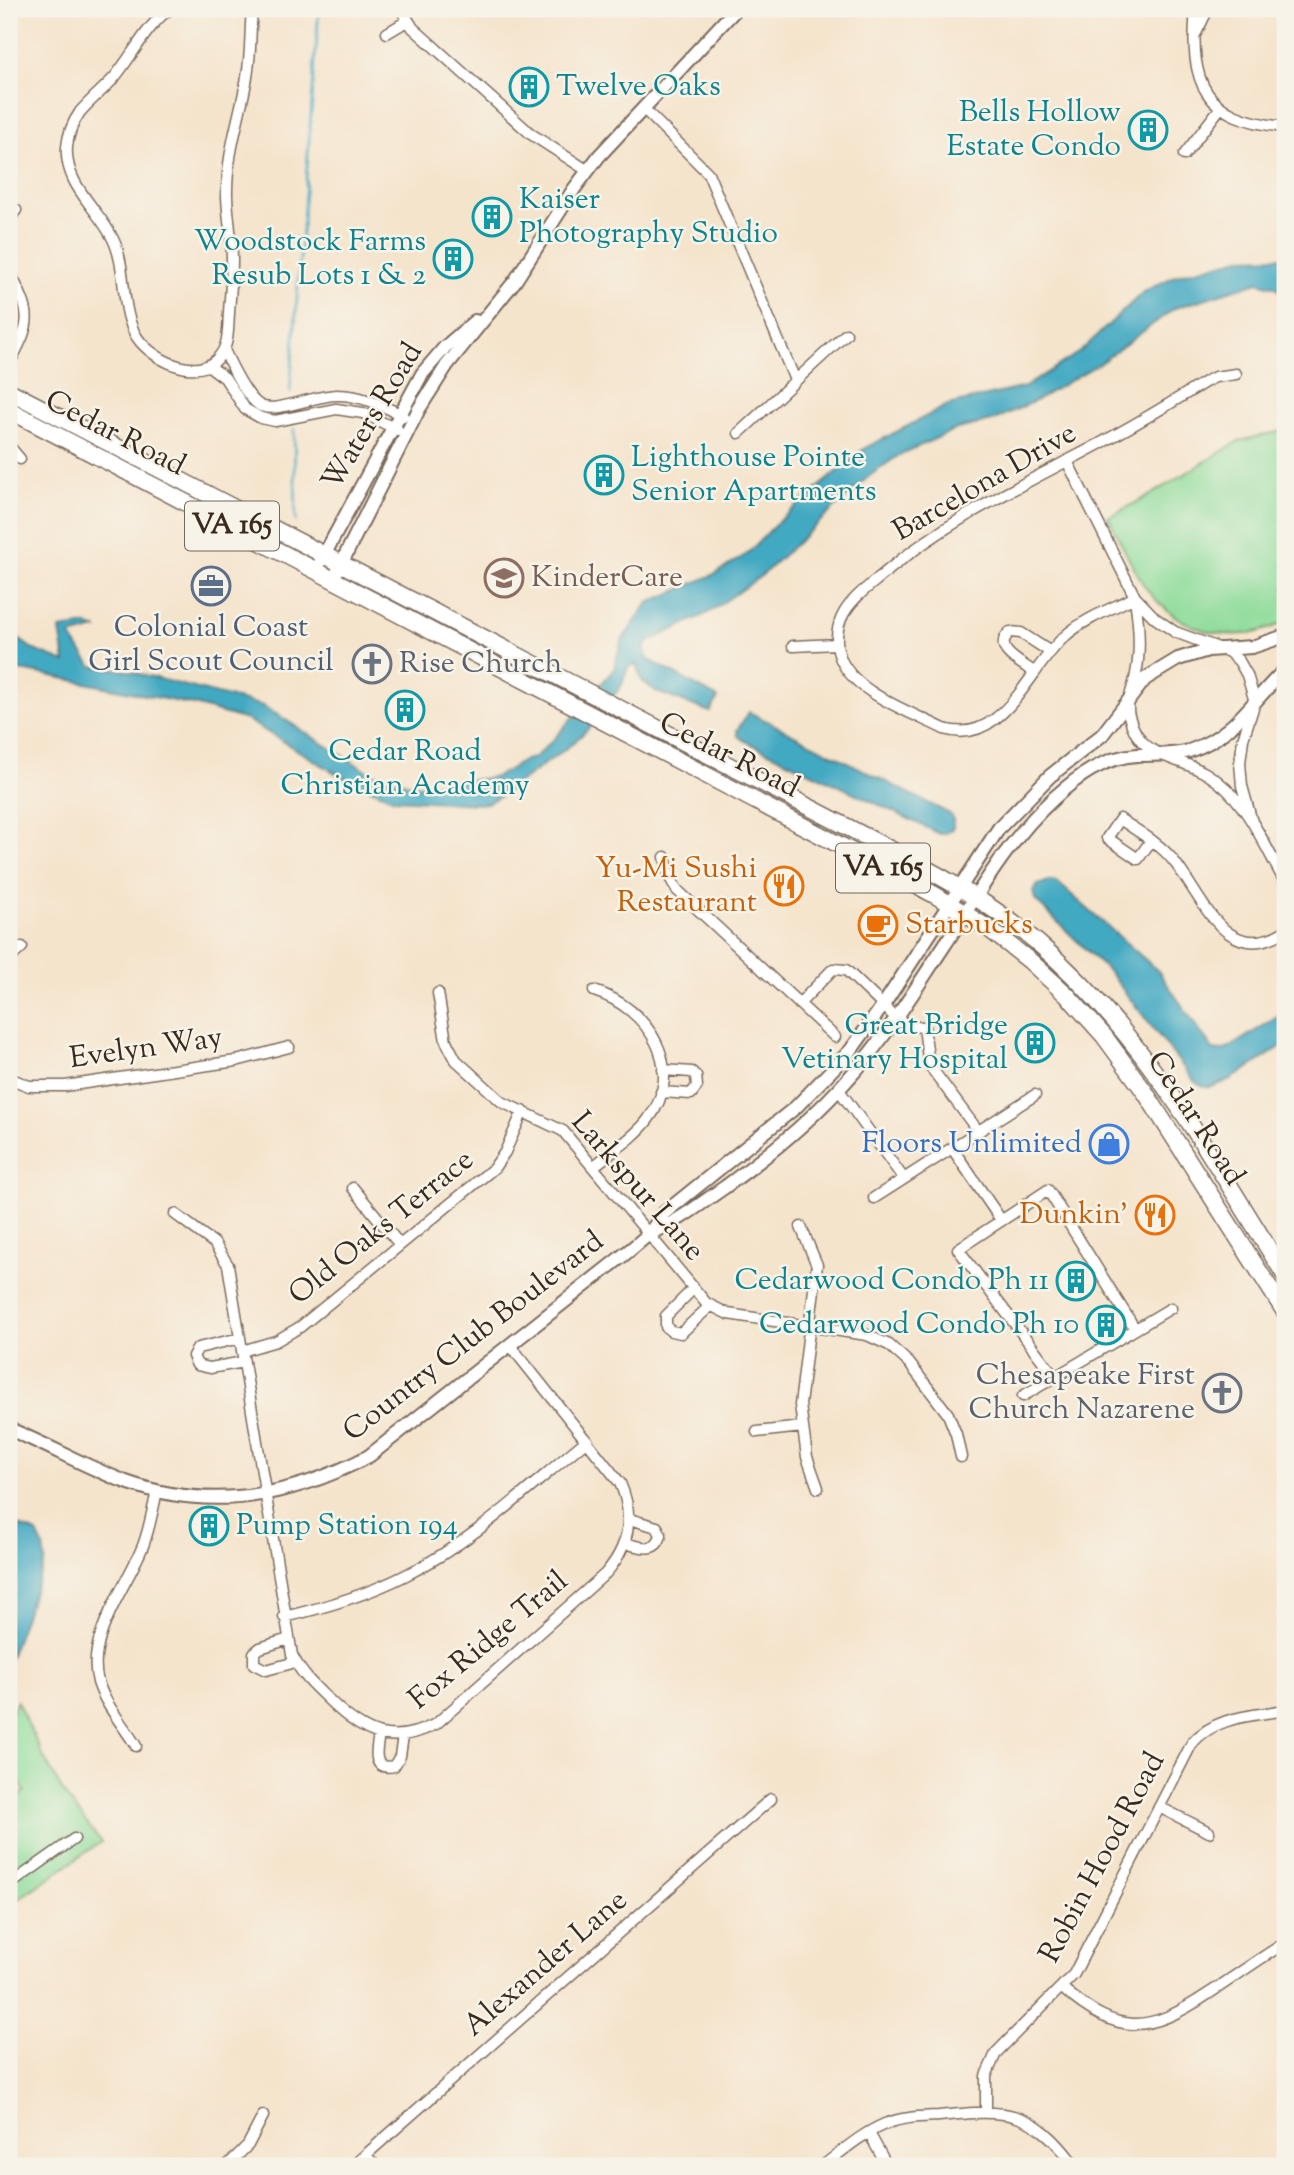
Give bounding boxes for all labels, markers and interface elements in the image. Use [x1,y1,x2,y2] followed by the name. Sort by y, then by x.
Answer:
[508,66,550,108] building icon: Twelve Oaks
[556,66,721,109] place label: Twelve Oaks
[946,92,1121,169] place label: Bells Hollow Estate Condo
[1127,109,1169,151] building icon: Bells Hollow Estate Condo
[519,179,778,256] place label: Kaiser Photography Studio
[471,196,513,238] building icon: Kaiser Photography Studio
[194,221,426,298] place label: Woodstock Farms Resub Lots 1 & 2
[432,238,474,280] building icon: Woodstock Farms Resub Lots 1 & 2
[312,335,434,499] street label: Waters Road
[37,380,193,488] street label: Cedar Road
[885,413,1085,553] street label: Barcelona Drive
[631,437,877,514] place label: Lighthouse Pointe Senior Apartments
[583,454,625,496] building icon: Lighthouse Pointe Senior Apartments
[185,502,279,550] road number: VA 165
[483,557,525,599] school or university icon: KinderCare
[531,557,683,600] place label: KinderCare
[190,565,232,607] office icon: Colonial Coast Girl Scout Council
[88,607,334,684] place label: Colonial Coast Girl Scout Council
[351,643,393,685] church icon: Rise Church
[399,643,563,686] place label: Rise Church
[384,689,426,731] building icon: Cedar Road Christian Academy
[651,702,807,810] street label: Cedar Road
[280,731,530,808] place label: Cedar Road Christian Academy
[836,844,930,892] road number: VA 165
[595,848,757,925] place label: Yu-Mi Sushi Restaurant
[763,865,805,907] restaurant icon: Yu-Mi Sushi Restaurant
[857,904,899,946] cafe icon: Starbucks
[905,904,1033,947] place label: Starbucks
[781,1005,1008,1082] place label: Great Bridge Vetinary Hospital
[67,1017,225,1081] street label: Evelyn Way
[1014,1022,1056,1064] building icon: Great Bridge Vetinary Hospital
[1135,1043,1255,1195] street label: Cedar Road
[560,1103,714,1271] street label: Larkspur Lane
[862,1123,1082,1166] place label: Floors Unlimited
[1088,1123,1130,1165] shop icon: Floors Unlimited
[280,1140,484,1316] street label: Old Oaks Terrace
[1020,1194,1128,1237] place label: Dunkin'
[1134,1194,1176,1236] restaurant icon: Dunkin'
[334,1221,614,1453] street label: Country Club Boulevard
[734,1260,1049,1303] place label: Cedarwood Condo Ph 11
[1055,1260,1097,1302] building icon: Cedarwood Condo Ph 11
[759,1304,1079,1347] place label: Cedarwood Condo Ph 10
[1085,1304,1127,1346] building icon: Cedarwood Condo Ph 10
[969,1355,1195,1432] place label: Chesapeake First Church Nazarene
[1201,1372,1243,1414] church icon: Chesapeake First Church Nazarene
[188,1505,230,1547] building icon: Pump Station 194
[236,1505,458,1548] place label: Pump Station 194
[400,1561,578,1721] street label: Fox Ridge Trail
[1029,1745,1177,1971] street label: Robin Hood Road
[454,1880,638,2048] street label: Alexander Lane

